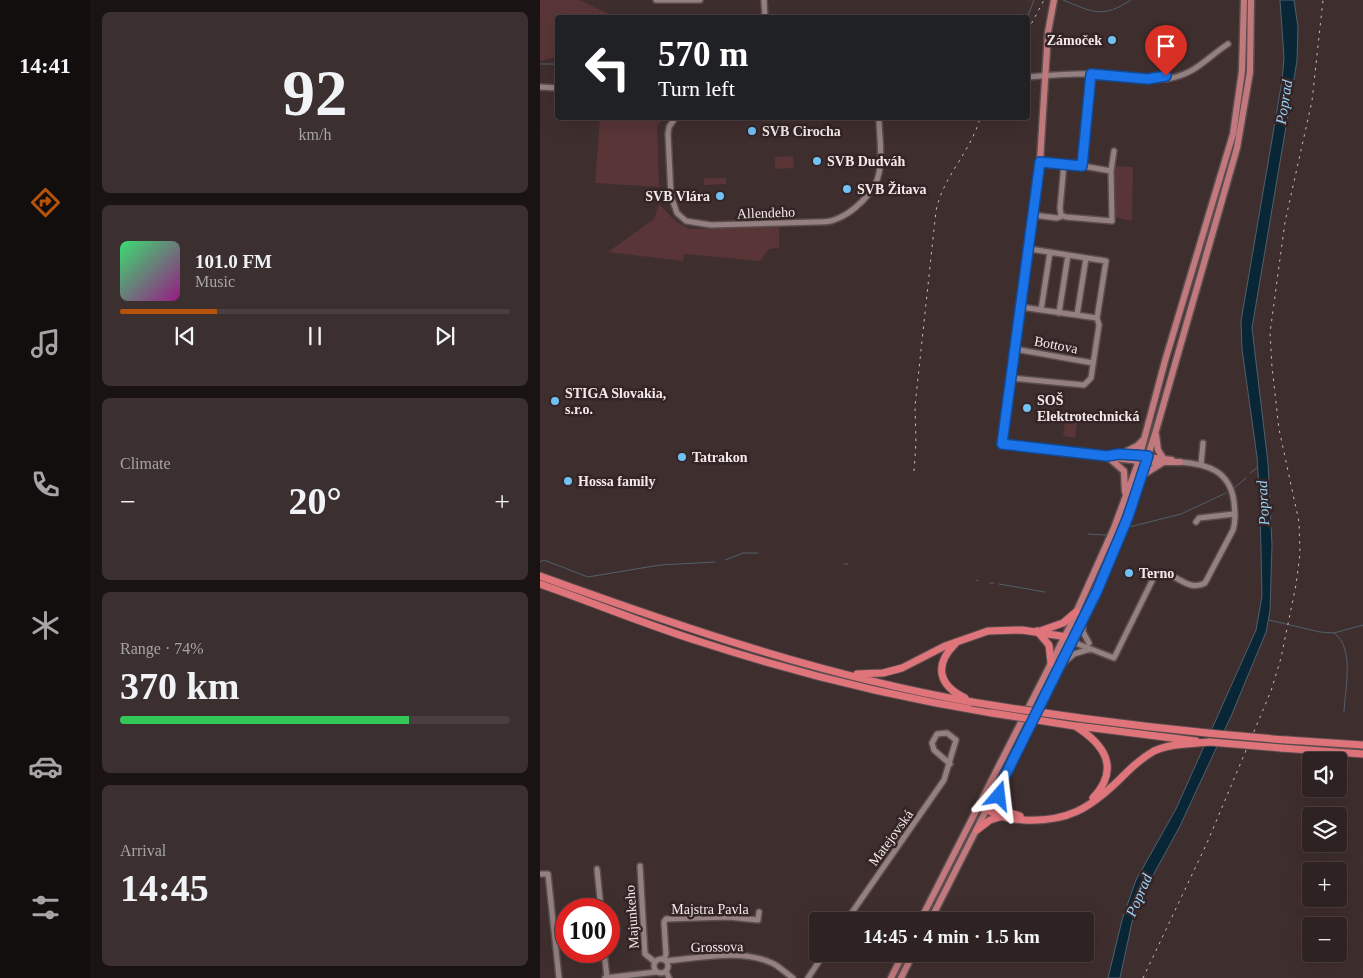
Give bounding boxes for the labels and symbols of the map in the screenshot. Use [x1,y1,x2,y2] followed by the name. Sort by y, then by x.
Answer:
[1145,25,1187,76] pin
[1047,33,1102,48] place label: Zámoček
[1106,34,1118,46] marker: Zámoček
[1272,78,1295,126] water label: Poprad
[762,124,841,139] place label: SVB Cirocha
[746,125,758,137] marker: SVB Cirocha
[827,154,905,169] place label: SVB Dudváh
[811,155,823,167] marker: SVB Dudváh
[857,181,927,197] place label: SVB Žitava
[841,183,853,195] marker: SVB Žitava
[645,189,710,204] place label: SVB Vlára
[714,190,726,202] marker: SVB Vlára
[737,204,795,222] street label: Allendeho
[1033,333,1080,357] street label: Bottova
[565,386,666,417] place label: STIGA Slovakia, s.r.o.
[1037,392,1139,424] place label: SOŠ Elektrotechnická
[549,395,561,407] marker: STIGA Slovakia, s.r.o.
[1021,402,1033,414] marker: SOŠ Elektrotechnická
[692,450,748,465] place label: Tatrakon
[676,451,688,463] marker: Tatrakon
[578,474,655,489] place label: Hossa family
[562,475,574,487] marker: Hossa family
[1254,480,1272,527] water label: Poprad
[1139,566,1174,581] place label: Terno
[1123,567,1135,579] marker: Terno
[972,769,1024,821] position arrow
[866,807,917,869] street label: Matejovská
[1122,871,1155,920] water label: Poprad
[622,885,642,949] street label: Majunkeho
[555,898,620,963] speed limit sign: 100
[671,902,749,917] street label: Majstra Pavla
[690,939,744,955] street label: Grossova

